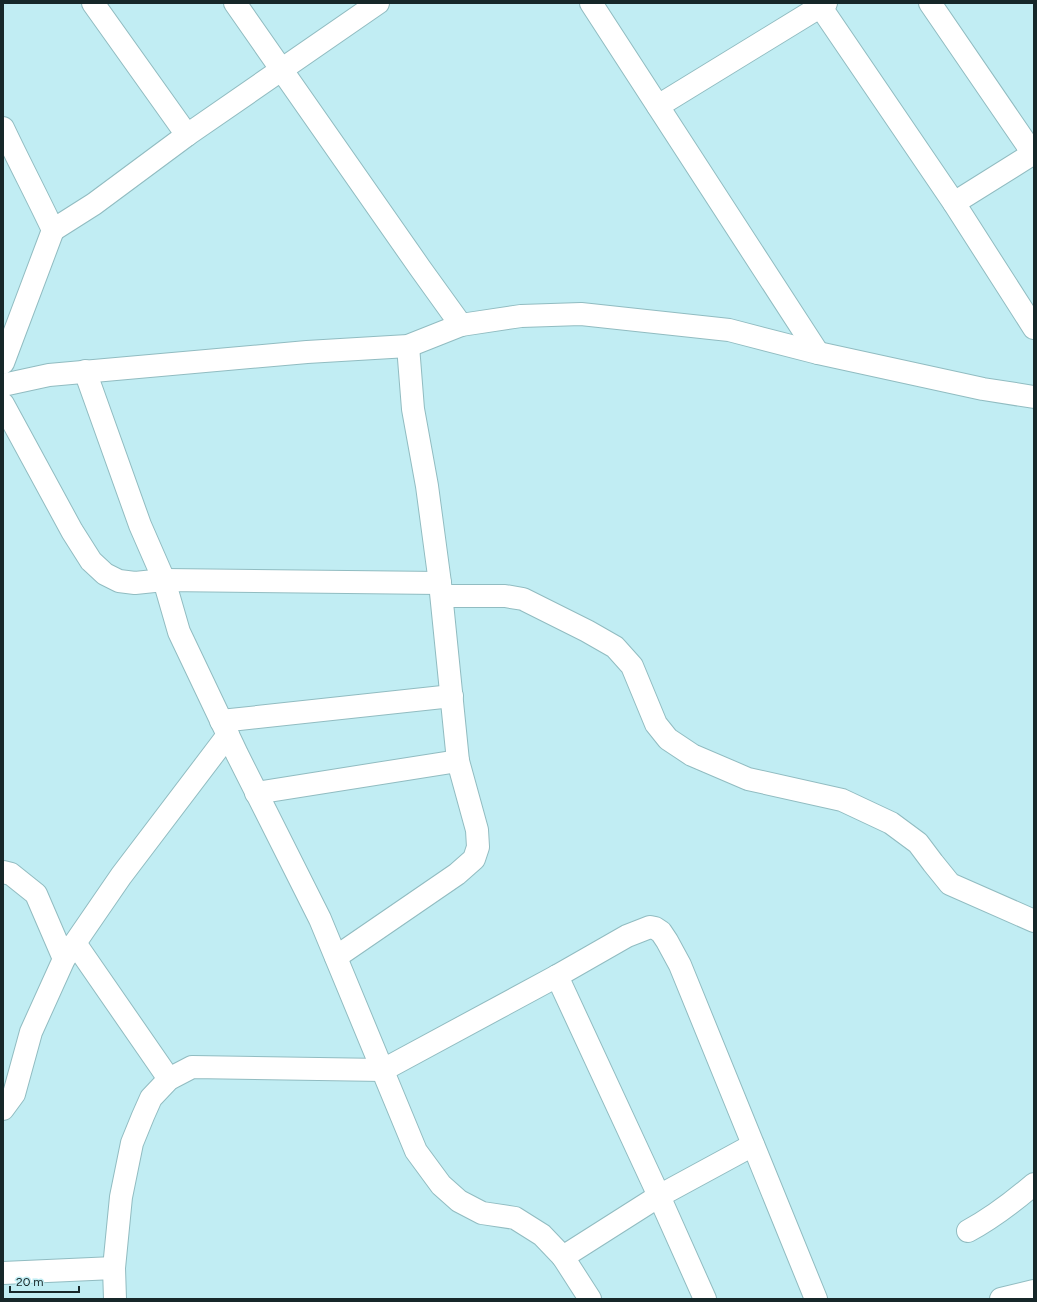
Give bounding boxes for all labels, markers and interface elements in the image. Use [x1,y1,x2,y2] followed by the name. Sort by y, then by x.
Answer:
[10,1268,79,1294] scale bar
[16,1275,44,1289] text: 20 m

